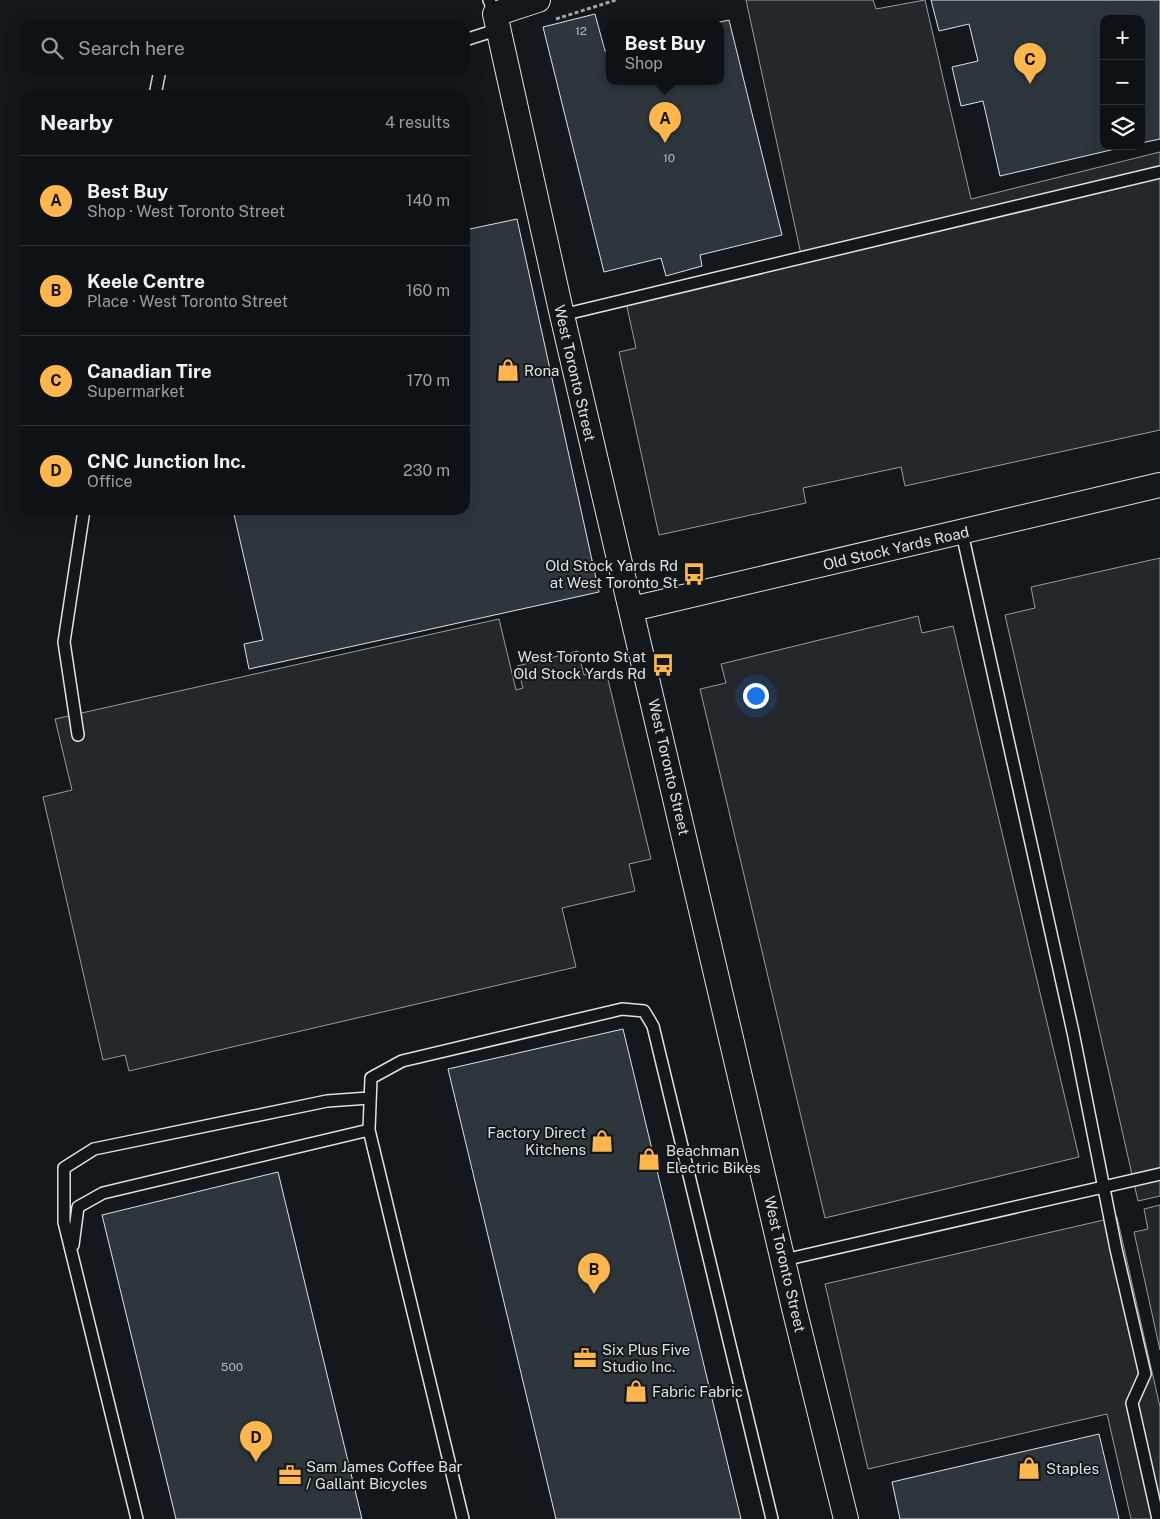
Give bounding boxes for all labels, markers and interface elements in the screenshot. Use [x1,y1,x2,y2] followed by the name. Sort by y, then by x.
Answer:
[1100,15,1145,150] map controls
[1100,15,1145,60] button: +
[20,20,470,75] search box
[606,20,724,85] popup
[575,24,587,38] house number: 12
[624,32,706,54] text: Best Buy
[38,34,66,62] icon: search
[78,37,185,59] text: Search here
[1014,43,1046,84] pin: C
[624,54,663,73] text: Shop
[1100,60,1145,105] button: −
[649,102,681,143] pin: A
[1100,105,1145,150] button: layers
[40,110,113,135] text: Nearby
[385,113,450,132] text: 4 results
[663,151,675,165] house number: 10
[87,180,168,202] text: Best Buy
[50,191,62,210] text: A
[406,191,450,210] text: 140 m
[87,202,285,221] text: Shop · West Toronto Street
[87,270,205,292] text: Keele Centre
[51,281,61,300] text: B
[406,281,450,300] text: 160 m
[87,292,288,311] text: Place · West Toronto Street
[551,303,599,443] street label: West Toronto Street
[495,357,521,383] shop icon: Rona
[87,360,212,382] text: Canadian Tire
[524,362,559,379] place label: Rona
[50,371,62,390] text: C
[407,371,450,390] text: 170 m
[87,382,184,401] text: Supermarket
[87,450,246,472] text: CNC Junction Inc.
[50,461,62,480] text: D
[403,461,450,480] text: 230 m
[87,472,133,491] text: Office
[821,523,971,573] street label: Old Stock Yards Road
[545,557,678,591] place label: Old Stock Yards Rd at West Toronto St
[681,561,707,587] bus stop icon: Old Stock Yards Rd at West Toronto St
[513,648,646,682] place label: West Toronto St at Old Stock Yards Rd
[650,652,676,678] bus stop icon: West Toronto St at Old Stock Yards Rd
[743,683,769,709] your location
[645,697,693,837] street label: West Toronto Street
[487,1124,586,1158] place label: Factory Direct Kitchens
[589,1128,615,1154] shop icon: Factory Direct Kitchens
[666,1142,761,1176] place label: Beachman Electric Bikes
[636,1146,662,1172] shop icon: Beachman Electric Bikes
[761,1194,809,1334] street label: West Toronto Street
[578,1253,610,1294] pin: B
[602,1341,690,1375] place label: Six Plus Five Studio Inc.
[572,1345,598,1371] office icon: Six Plus Five Studio Inc.
[221,1360,243,1374] house number: 500
[623,1378,649,1404] shop icon: Fabric Fabric
[652,1383,743,1400] place label: Fabric Fabric
[240,1421,272,1462] pin: D
[1016,1455,1042,1481] shop icon: Staples
[306,1458,462,1492] place label: Sam James Coffee Bar / Gallant Bicycles
[1046,1460,1099,1477] place label: Staples
[277,1462,303,1488] office icon: Sam James Coffee Bar / Gallant Bicycles

